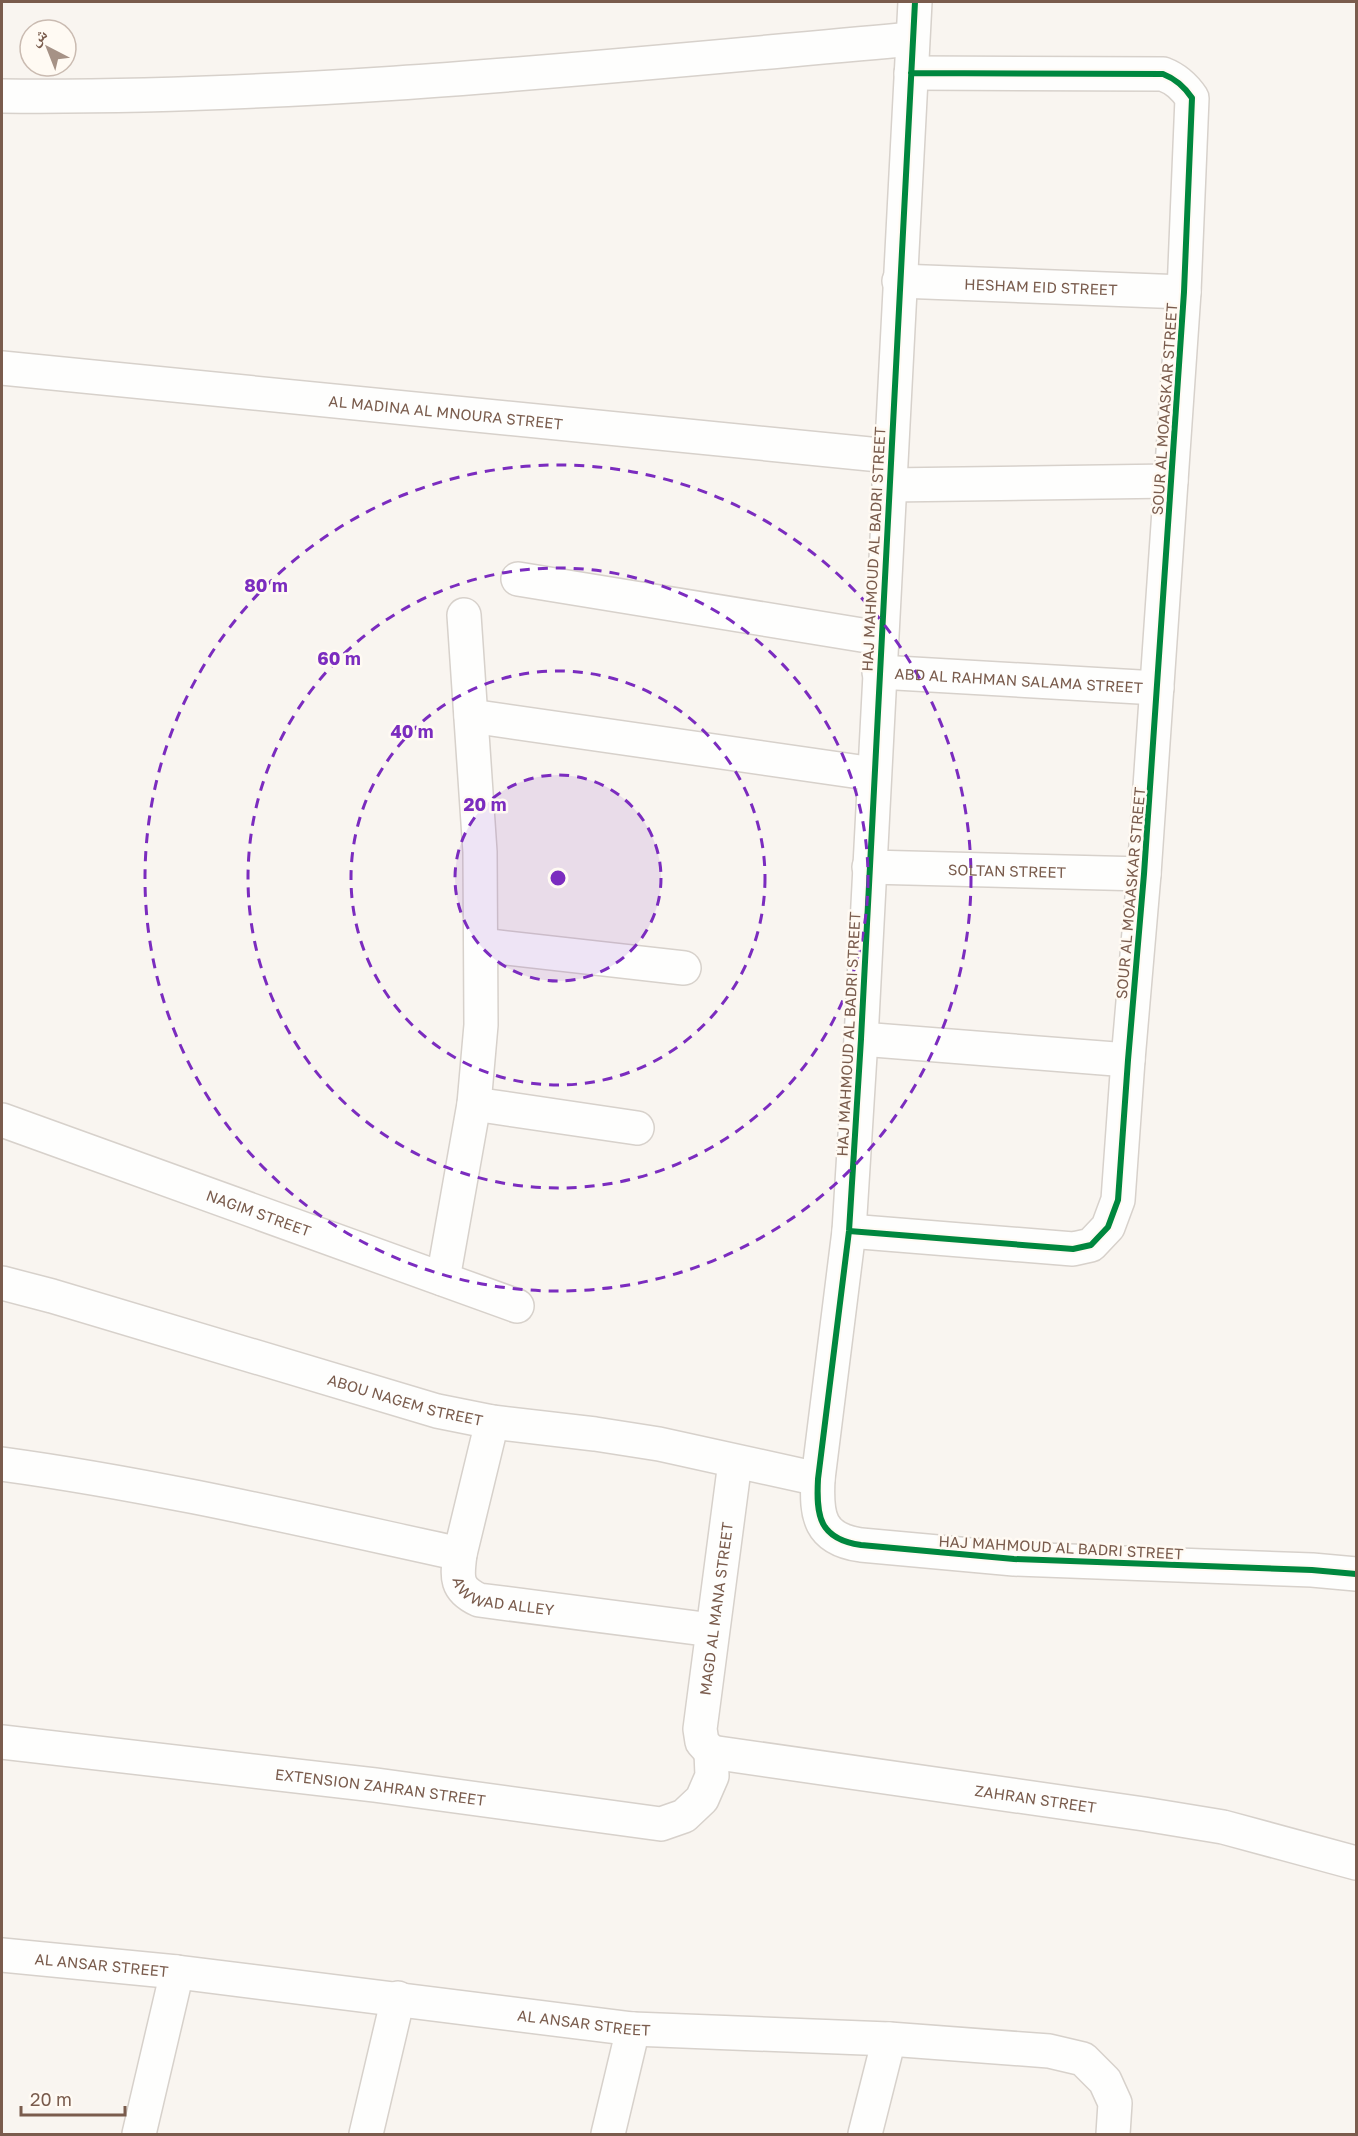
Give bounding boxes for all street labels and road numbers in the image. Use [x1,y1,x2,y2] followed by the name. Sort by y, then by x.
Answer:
[964,275,1118,298] street label: HESHAM EID STREET
[1148,302,1180,516] street label: SOUR AL MOAASKAR STREET
[328,391,564,433] street label: AL MADINA AL MNOURA STREET
[858,426,888,672] street label: HAJ MAHMOUD AL BADRI STREET
[894,664,1143,696] street label: ABD AL RAHMAN SALAMA STREET
[1112,786,1148,1000] street label: SOUR AL MOAASKAR STREET
[948,860,1066,881] street label: SOLTAN STREET
[833,911,863,1157] street label: HAJ MAHMOUD AL BADRI STREET
[204,1186,314,1240] street label: NAGIM STREET
[326,1370,484,1429] street label: ABOU NAGEM STREET
[695,1521,736,1697] street label: MAGD AL MANA STREET
[938,1532,1184,1562] street label: HAJ MAHMOUD AL BADRI STREET
[449,1575,556,1619] street label: AWWAD ALLEY
[274,1765,487,1809] street label: EXTENSION ZAHRAN STREET
[974,1781,1098,1816] street label: ZAHRAN STREET
[34,1949,169,1980] street label: AL ANSAR STREET
[516,2006,651,2039] street label: AL ANSAR STREET

